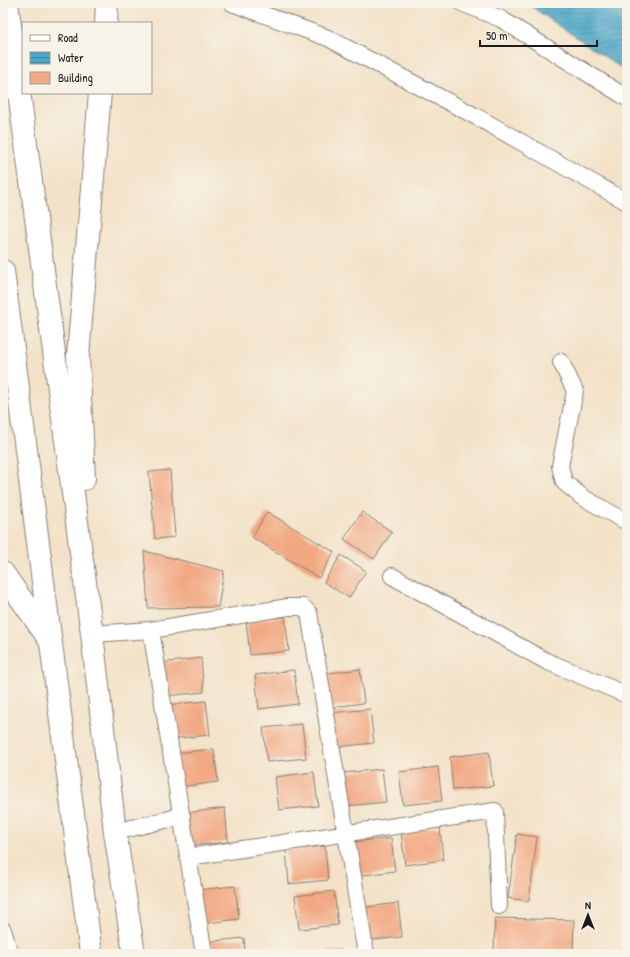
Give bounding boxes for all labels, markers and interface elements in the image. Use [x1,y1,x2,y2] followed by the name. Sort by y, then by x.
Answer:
[22,22,152,94] legend
[480,22,597,48] scale bar
[486,27,507,44] text: 50 m
[58,29,78,46] text: Road
[58,49,84,66] text: Water
[58,69,93,86] text: Building
[568,895,608,935] north arrow
[585,898,591,912] text: N

